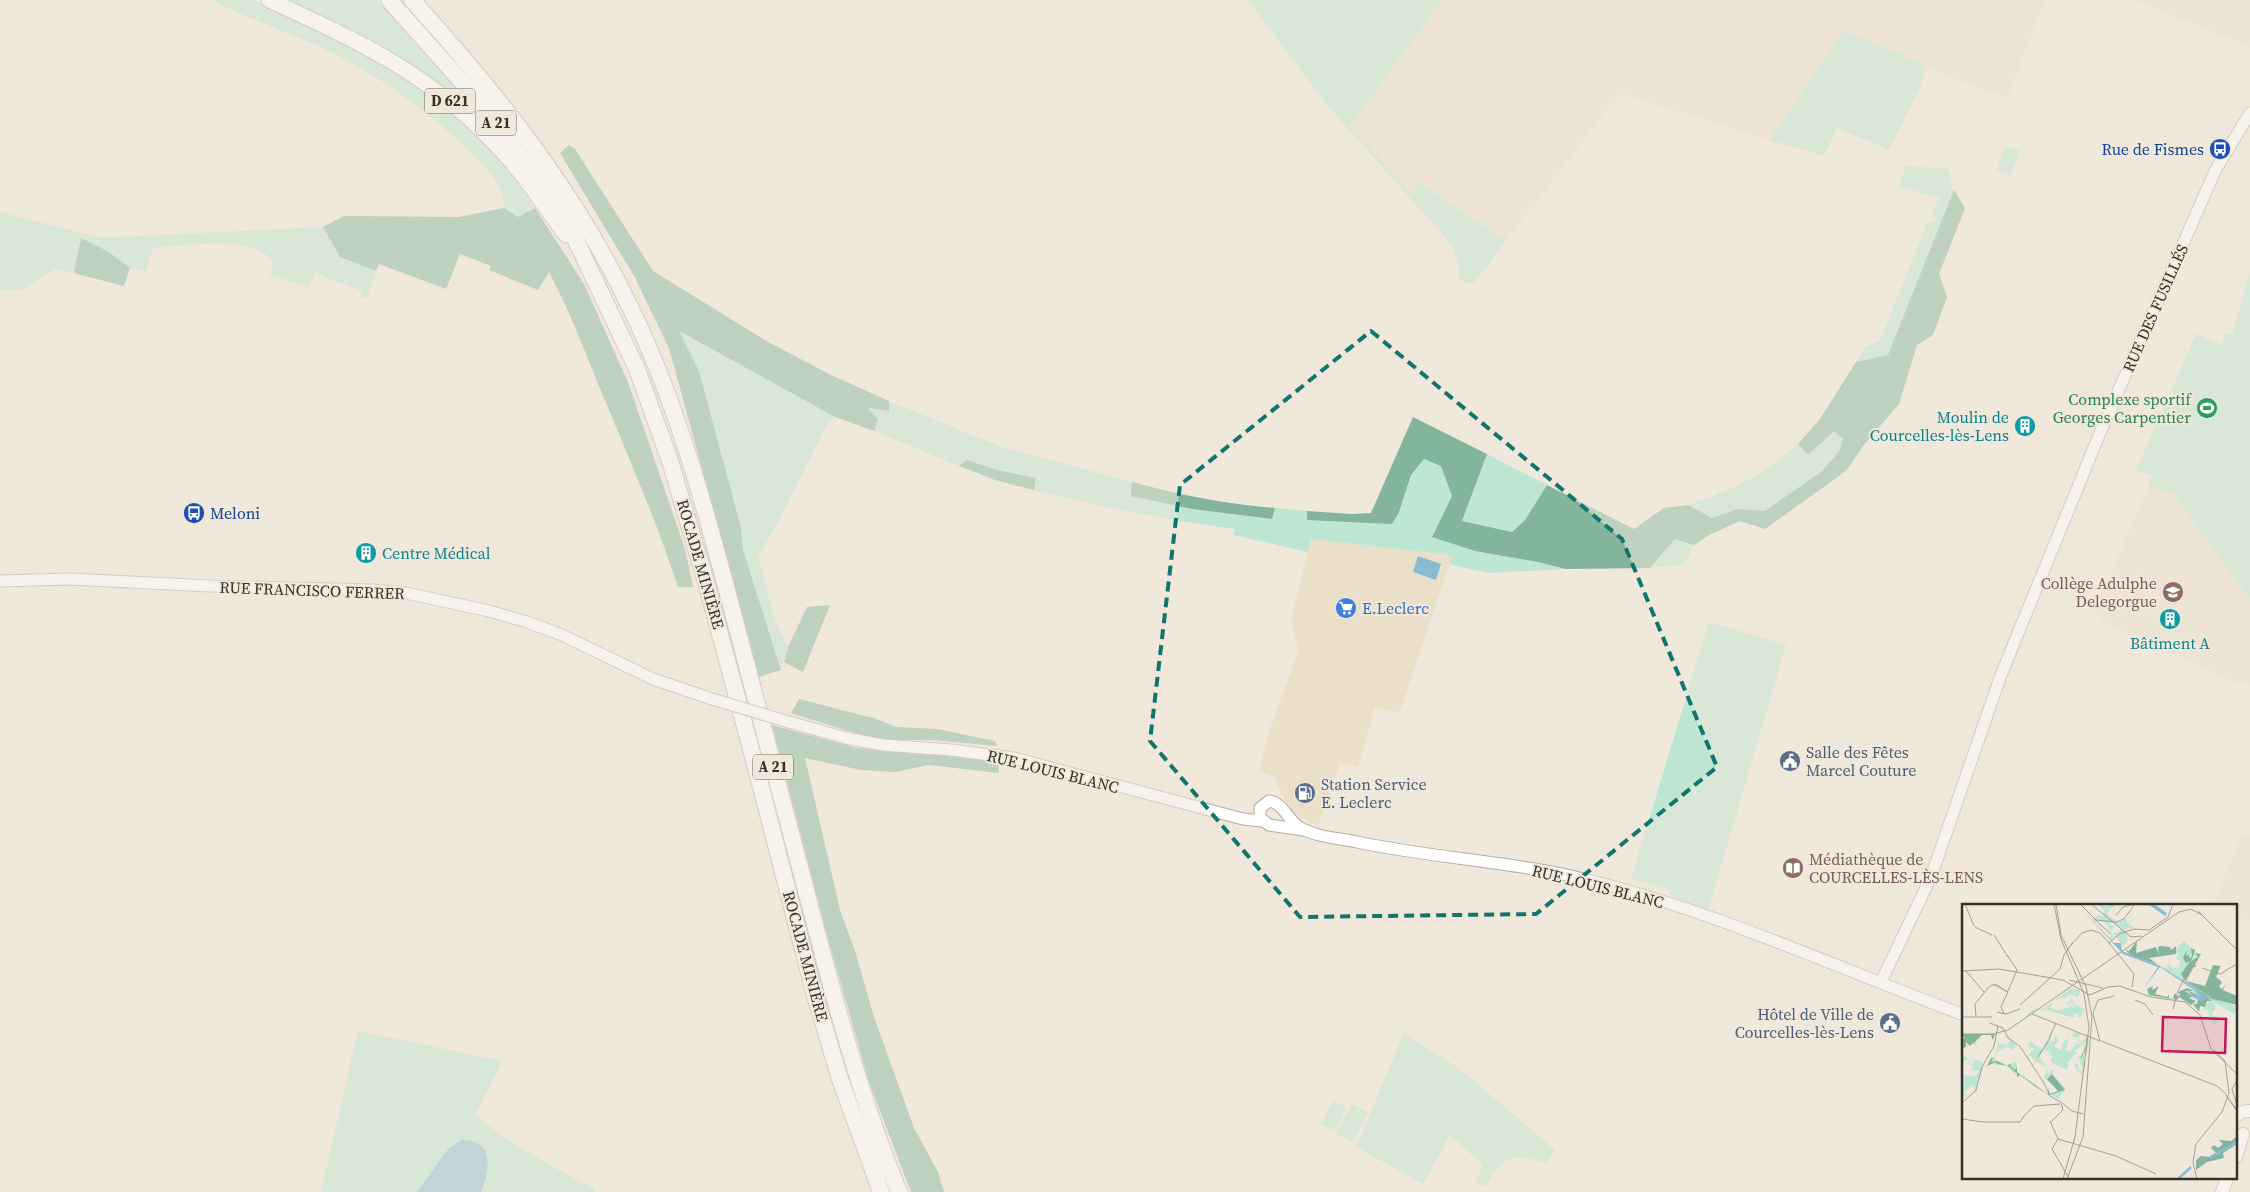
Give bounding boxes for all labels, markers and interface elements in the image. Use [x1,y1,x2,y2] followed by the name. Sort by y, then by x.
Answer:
[425,88,475,114] road number: D 621
[476,110,516,136] road number: A 21
[2208,137,2232,161] bus stop icon: Rue de Fismes
[2101,138,2204,160] place label: Rue de Fismes
[2117,241,2193,375] street label: RUE DES FUSILLÉS
[2053,388,2192,428] place label: Complexe sportif Georges Carpentier
[2195,396,2219,420] sports icon: Complexe sportif Georges Carpentier
[1870,406,2009,446] place label: Moulin de Courcelles-lès-Lens
[2013,414,2037,438] building icon: Moulin de Courcelles-lès-Lens
[672,497,730,632] street label: ROCADE MINIÈRE
[182,501,206,525] bus stop icon: Meloni
[210,502,260,524] place label: Meloni
[354,541,378,565] building icon: Centre Médical
[382,542,491,564] place label: Centre Médical
[2041,572,2157,612] place label: Collège Adulphe Delegorgue
[219,576,406,604] street label: RUE FRANCISCO FERRER
[2161,580,2185,604] school or university icon: Collège Adulphe Delegorgue
[1334,596,1358,620] supermarket icon: E.Leclerc
[1362,597,1429,619] place label: E.Leclerc
[2158,607,2182,631] building icon: Bâtiment A
[2130,632,2210,654] place label: Bâtiment A
[1806,741,1916,781] place label: Salle des Fêtes Marcel Couture
[985,744,1121,798] street label: RUE LOUIS BLANC
[1778,749,1802,773] public building icon: Salle des Fêtes Marcel Couture
[753,754,793,780] road number: A 21
[1321,773,1427,813] place label: Station Service E. Leclerc
[1293,781,1317,805] fuel station icon: Station Service E. Leclerc
[1809,848,1983,888] place label: Médiathèque de COURCELLES-LÈS-LENS
[1781,856,1805,880] library icon: Médiathèque de COURCELLES-LÈS-LENS
[1530,859,1666,913] street label: RUE LOUIS BLANC
[778,888,834,1024] street label: ROCADE MINIÈRE
[1962,904,2238,1180] inset map
[1735,1003,1874,1043] place label: Hôtel de Ville de Courcelles-lès-Lens
[1878,1011,1902,1035] public building icon: Hôtel de Ville de Courcelles-lès-Lens

